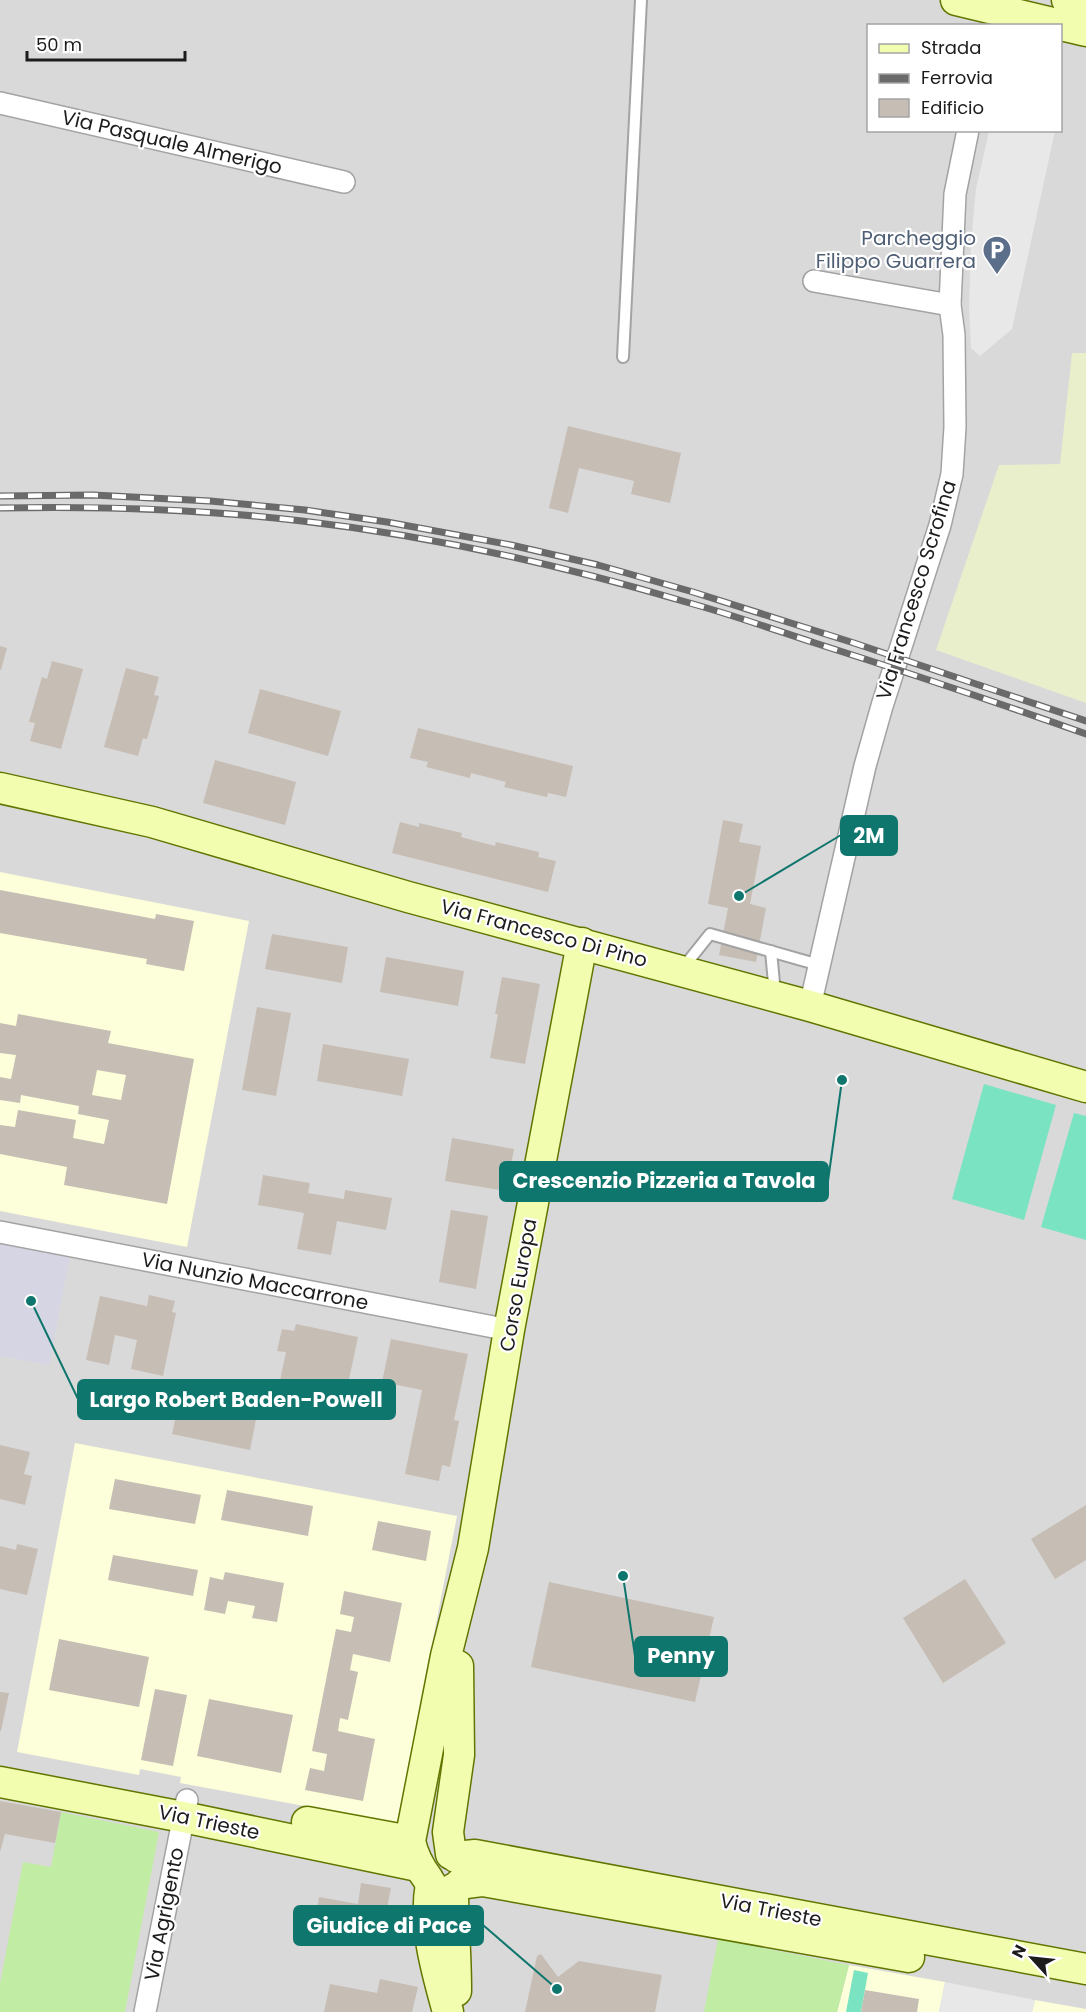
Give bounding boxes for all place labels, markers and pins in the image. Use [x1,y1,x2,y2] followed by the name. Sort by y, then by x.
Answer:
[816,224,976,275] place label: Parcheggio Filippo Guarrera
[981,234,1013,276] parking icon: Parcheggio Filippo Guarrera
[841,816,897,855] callout: 2M
[500,1162,828,1201] callout: Crescenzio Pizzeria a Tavola
[78,1380,395,1419] callout: Largo Robert Baden-Powell
[635,1637,727,1676] callout: Penny
[294,1906,483,1945] callout: Giudice di Pace

